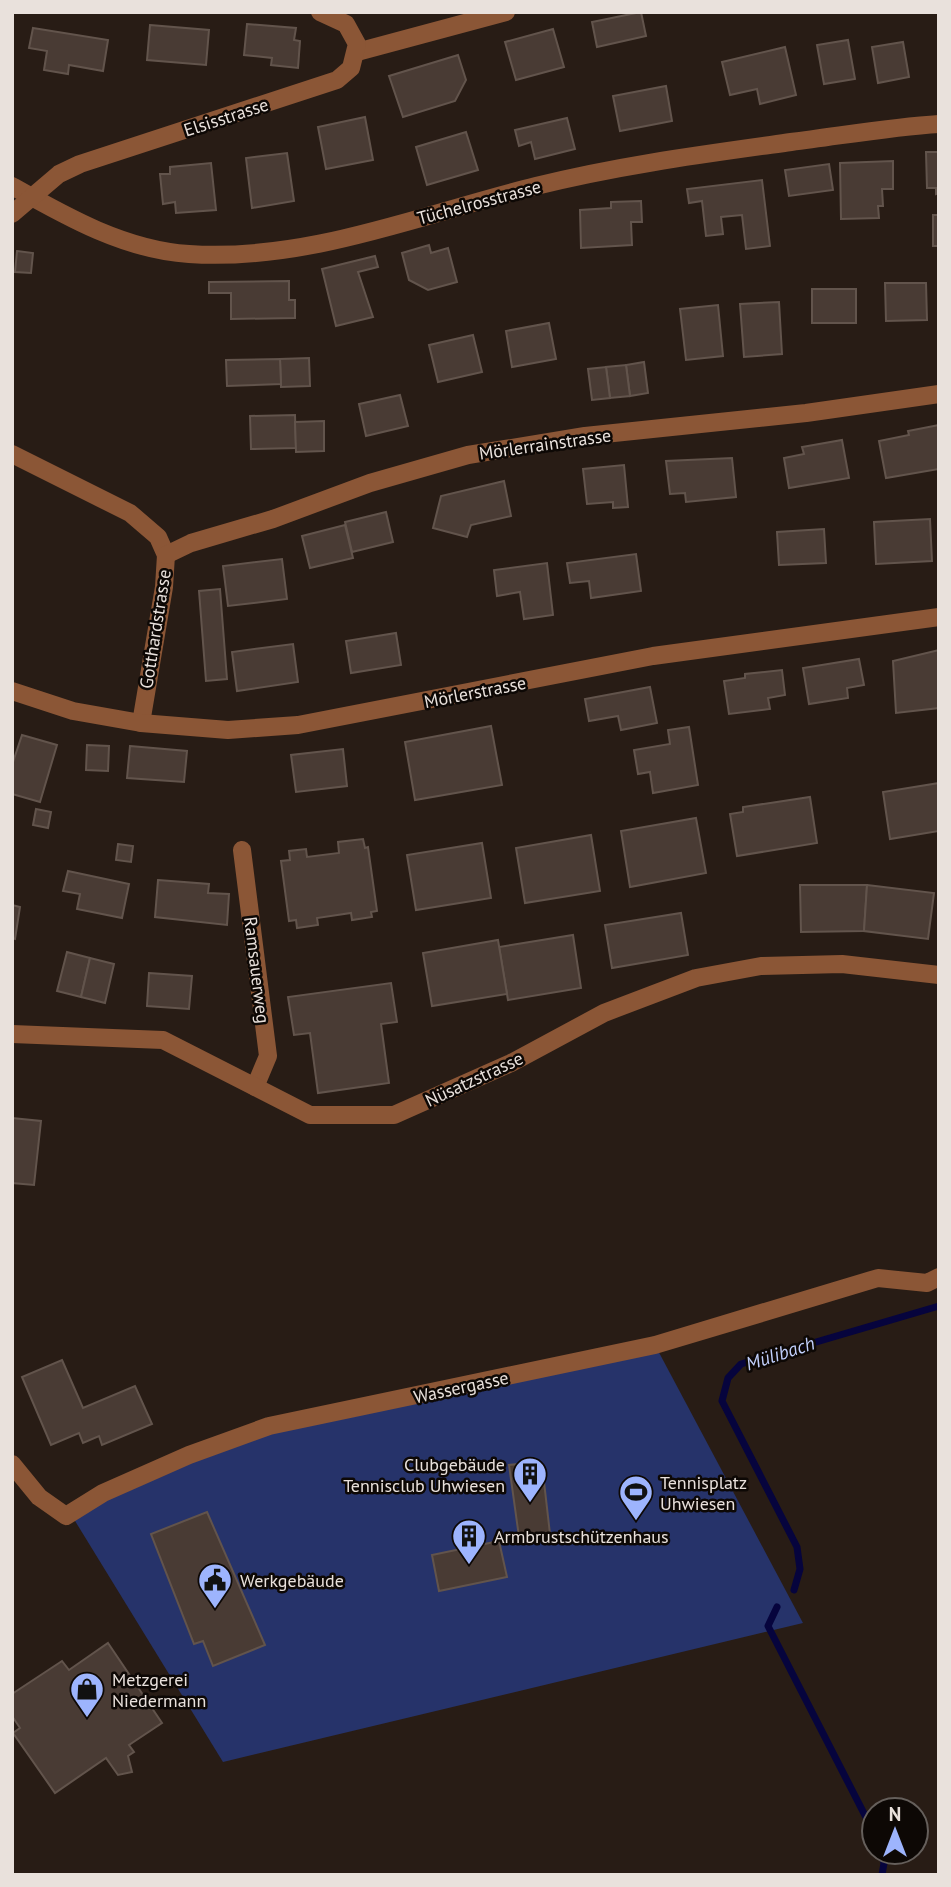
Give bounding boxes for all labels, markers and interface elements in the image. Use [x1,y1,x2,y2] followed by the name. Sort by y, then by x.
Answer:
[181,92,271,142] street label: Elsisstrasse
[415,174,543,230] street label: Tüchelrosstrasse
[477,423,613,465] street label: Mörlerrainstrasse
[134,568,176,690] street label: Gotthardstrasse
[422,671,528,713] street label: Mörlerstrasse
[239,915,275,1025] street label: Ramsauerweg
[421,1046,527,1112] street label: Nüsatzstrasse
[742,1331,818,1375] water label: Mülibach
[411,1366,511,1408] street label: Wassergasse
[343,1453,505,1497] place label: Clubgebäude Tennisclub Uhwiesen
[511,1455,549,1504] building icon: Clubgebäude Tennisclub Uhwiesen
[660,1471,747,1515] place label: Tennisplatz Uhwiesen
[617,1473,655,1522] sports icon: Tennisplatz Uhwiesen
[450,1517,488,1566] building icon: Armbrustschützenhaus
[494,1525,669,1548] place label: Armbrustschützenhaus
[196,1561,234,1610] public building icon: Werkgebäude
[240,1569,344,1592] place label: Werkgebäude
[112,1668,206,1712] place label: Metzgerei Niedermann
[68,1670,106,1719] shop icon: Metzgerei Niedermann
[860,1796,930,1866] north arrow
[889,1802,901,1826] text: N

